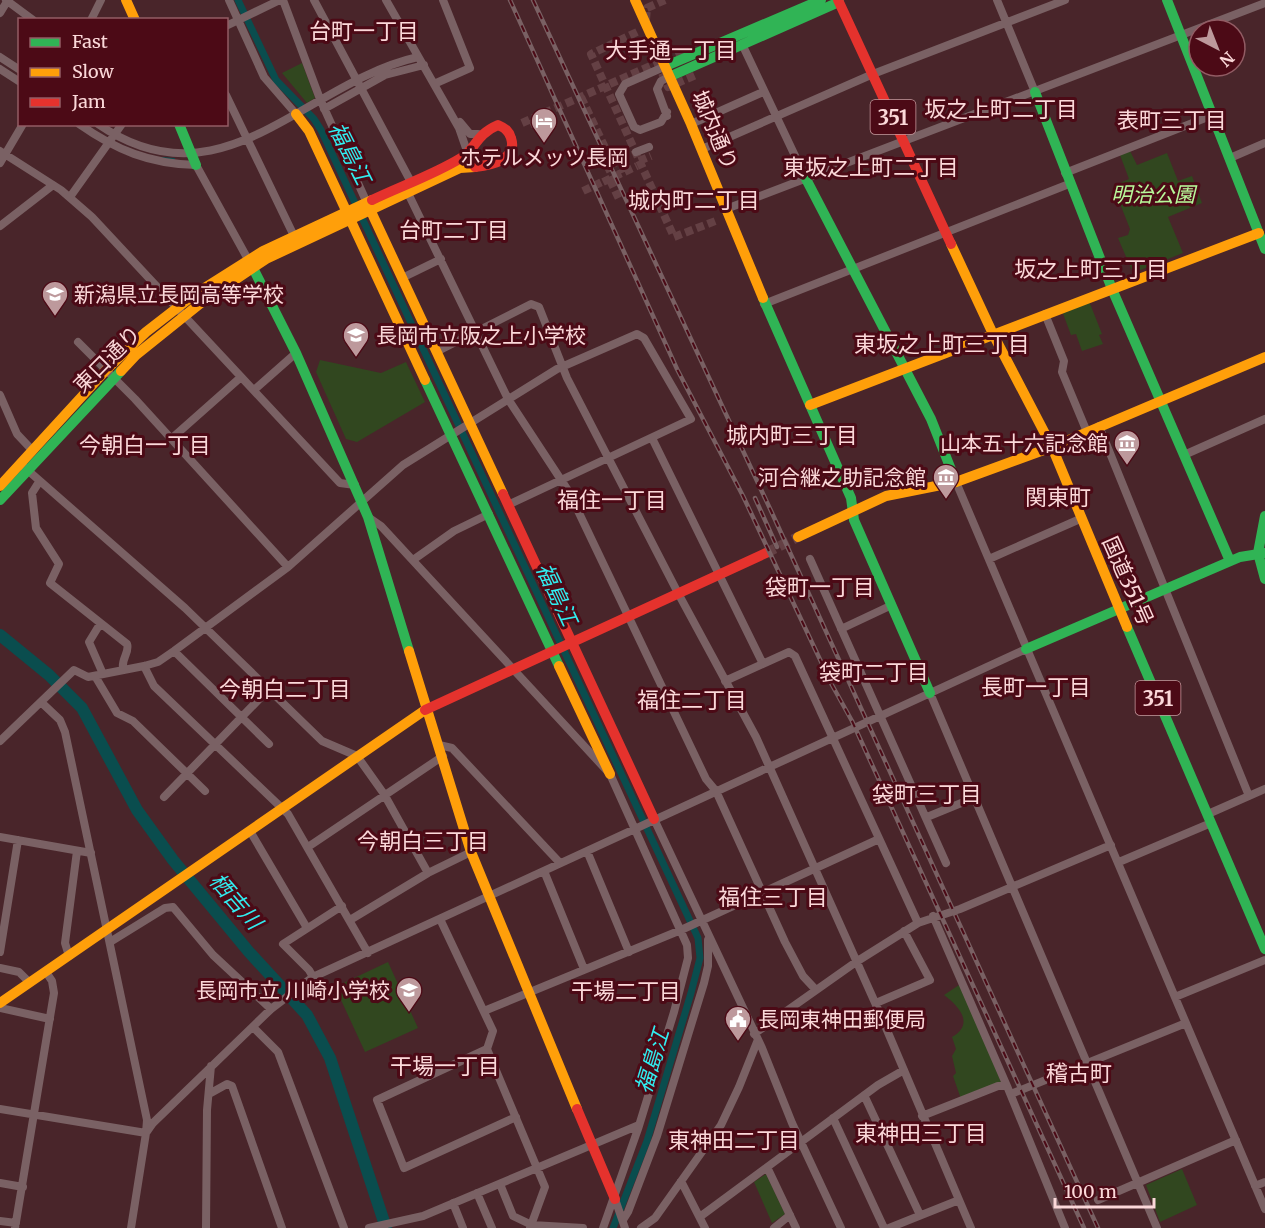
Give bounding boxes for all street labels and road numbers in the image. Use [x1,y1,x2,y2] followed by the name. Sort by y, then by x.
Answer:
[686,86,744,174] street label: 城内通り
[870,100,916,134] road number: 351
[68,320,146,398] street label: 東口通り
[1096,532,1160,630] street label: 国道351号
[1136,681,1180,715] road number: 351

